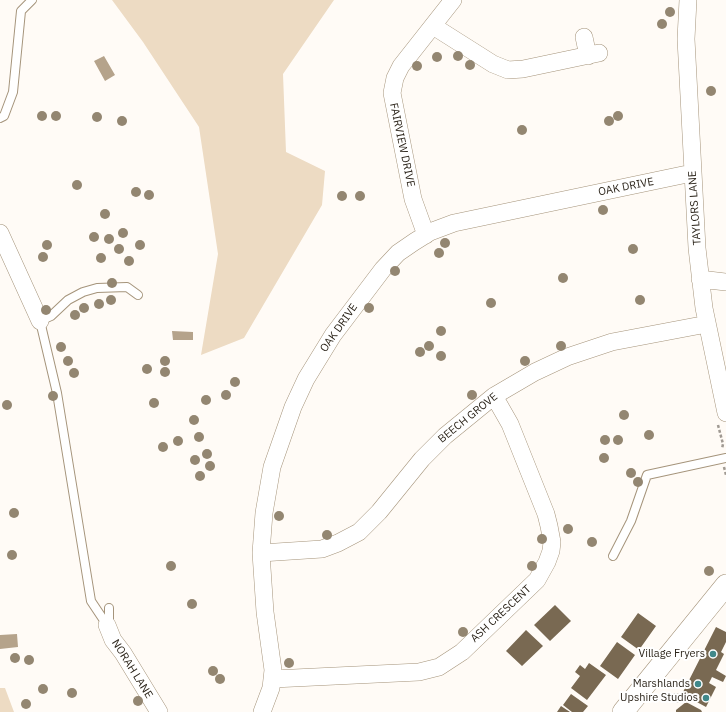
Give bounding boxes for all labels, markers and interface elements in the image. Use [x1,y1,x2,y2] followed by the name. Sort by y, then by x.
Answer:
[387,102,417,188] street label: FAIRVIEW DRIVE
[686,170,704,246] street label: TAYLORS LANE
[597,175,655,199] street label: OAK DRIVE
[317,301,361,355] street label: OAK DRIVE
[436,390,500,446] street label: BEECH GROVE
[468,583,534,645] street label: ASH CRESCENT
[109,637,155,701] street label: NORAH LANE
[638,647,705,661] place label: Village Fryers
[708,649,718,659] marker: Village Fryers
[633,677,690,691] place label: Marshlands
[693,679,703,689] marker: Marshlands
[620,691,698,705] place label: Upshire Studios
[701,693,711,703] marker: Upshire Studios

